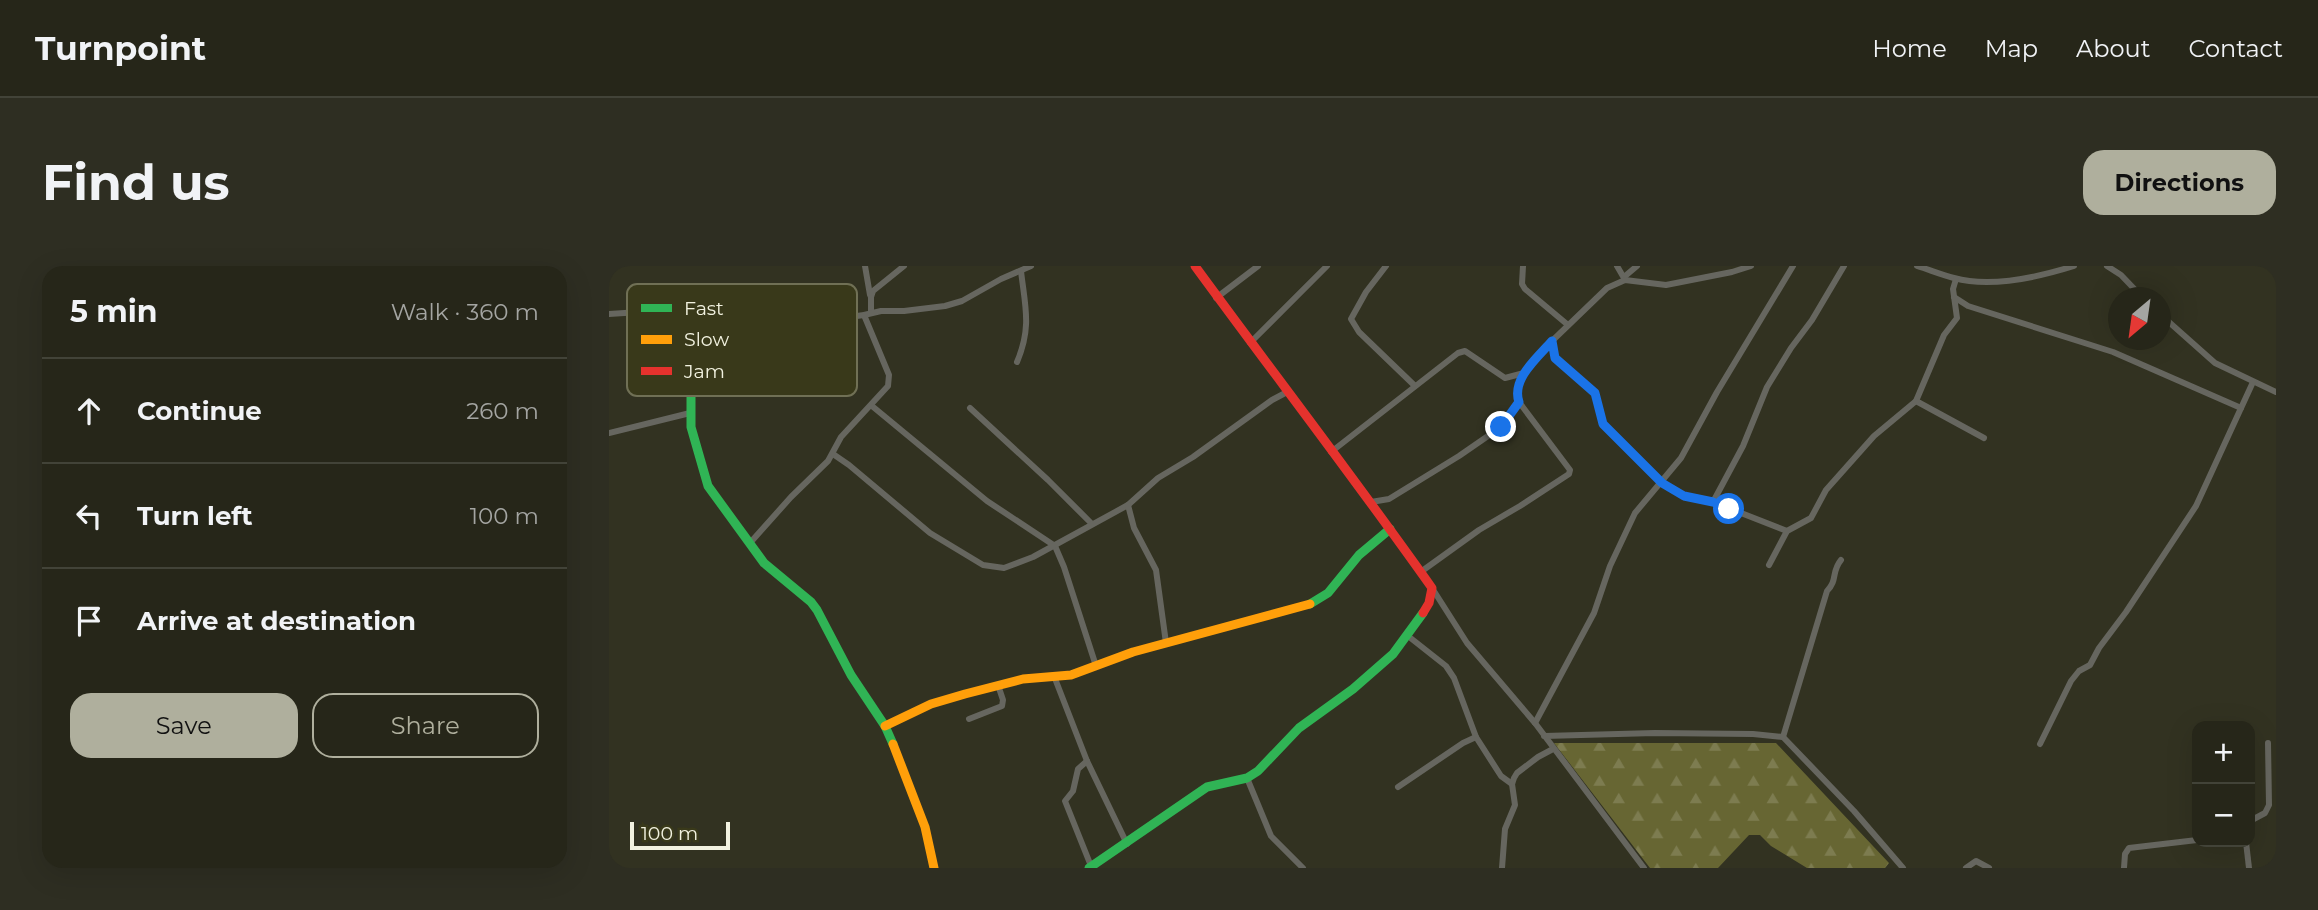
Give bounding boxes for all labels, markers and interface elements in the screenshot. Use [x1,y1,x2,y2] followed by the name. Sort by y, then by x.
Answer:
[35,28,206,68] text: Turnpoint
[1872,34,1947,63] text: Home
[1985,34,2038,63] text: Map
[2076,34,2150,63] text: About
[2188,34,2283,63] text: Contact
[2083,150,2276,215] button: Directions
[42,153,230,212] text: Find us
[627,284,857,396] legend
[2108,287,2171,350] north arrow
[70,293,158,330] text: 5 min
[684,297,724,320] text: Fast
[391,298,539,326] text: Walk · 360 m
[684,328,729,351] text: Slow
[683,360,725,383] text: Jam
[70,392,108,430] icon: ahead
[137,395,262,427] text: Continue
[466,397,539,425] text: 260 m
[1485,411,1516,442] route end
[1713,493,1744,524] route start
[70,497,108,535] icon: left
[137,500,253,532] text: Turn left
[470,502,539,530] text: 100 m
[70,602,108,640] icon: arrive
[137,605,416,637] text: Arrive at destination
[70,693,298,758] button: Save
[312,693,539,758] button: Share
[2192,721,2255,847] map controls
[2192,721,2255,784] button: +
[2192,784,2255,847] button: −
[630,819,730,851] scale bar
[641,822,698,845] text: 100 m

